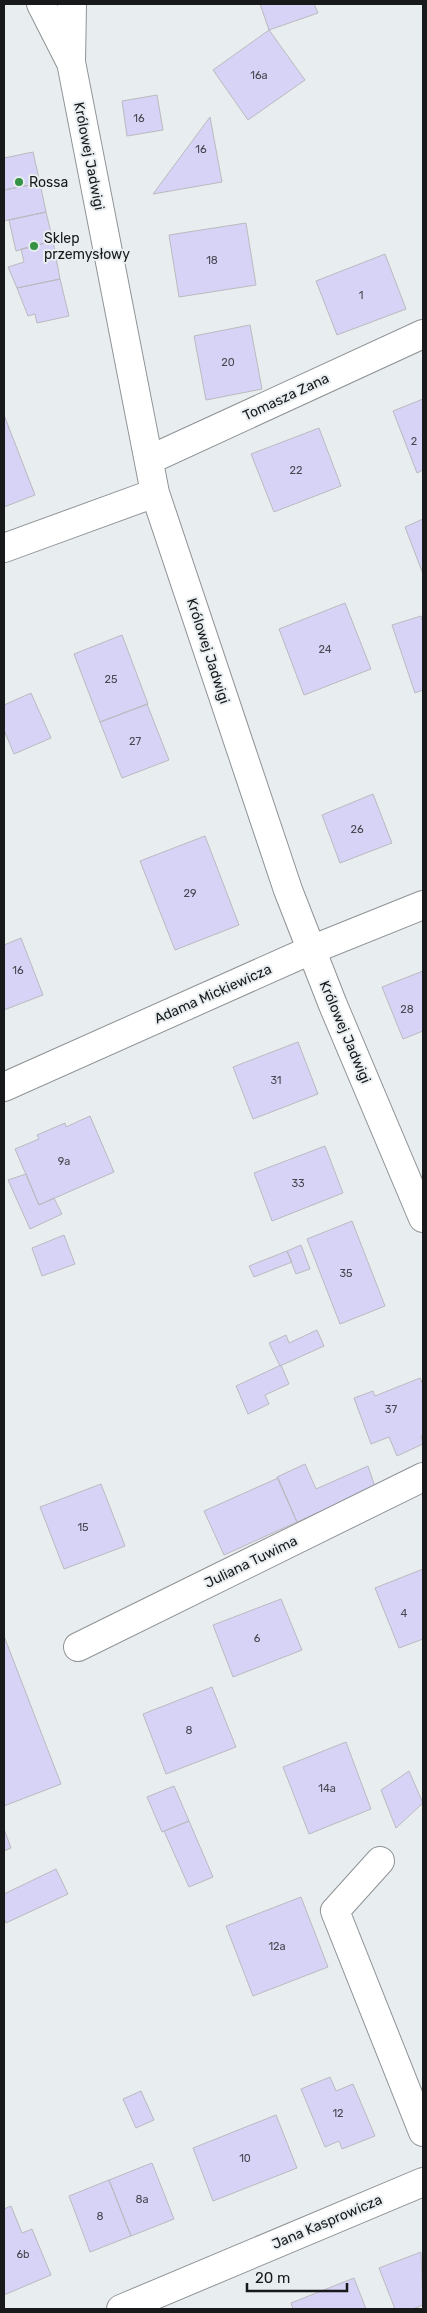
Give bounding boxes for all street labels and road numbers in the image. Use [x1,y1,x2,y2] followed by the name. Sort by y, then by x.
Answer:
[70,100,108,212] street label: Królowej Jadwigi
[240,370,332,424] street label: Tomasza Zana
[183,596,233,706] street label: Królowej Jadwigi
[152,960,274,1028] street label: Adama Mickiewicza
[316,978,374,1086] street label: Królowej Jadwigi
[202,1532,300,1592] street label: Juliana Tuwima
[269,2191,385,2253] street label: Jana Kasprowicza

